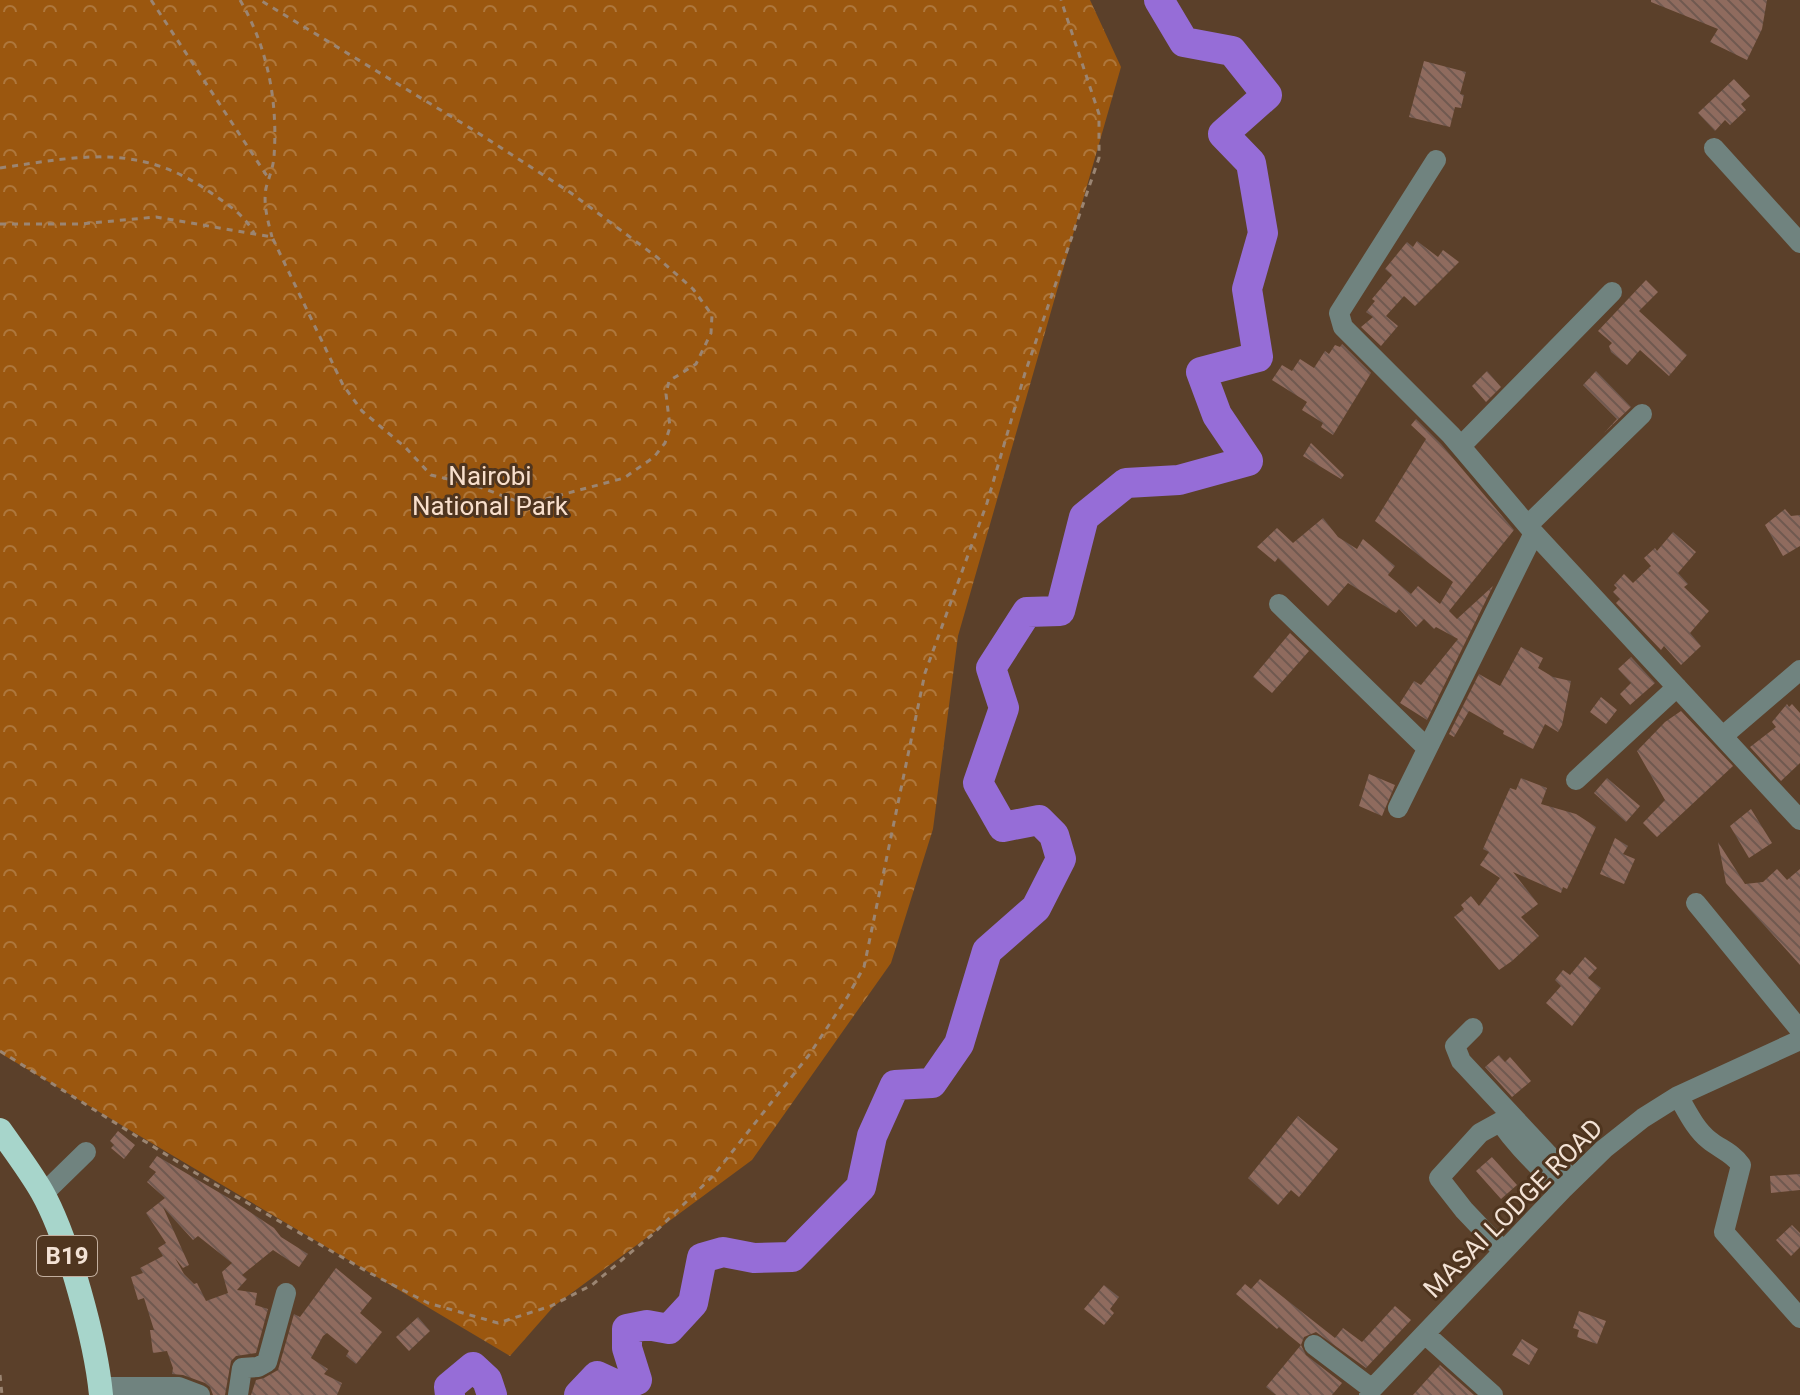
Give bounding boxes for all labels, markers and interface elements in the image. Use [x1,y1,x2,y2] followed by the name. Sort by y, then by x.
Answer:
[412,461,569,521] park label: Nairobi National Park
[1417,1112,1609,1304] street label: MASAI LODGE ROAD
[37,1236,97,1276] road number: B19

